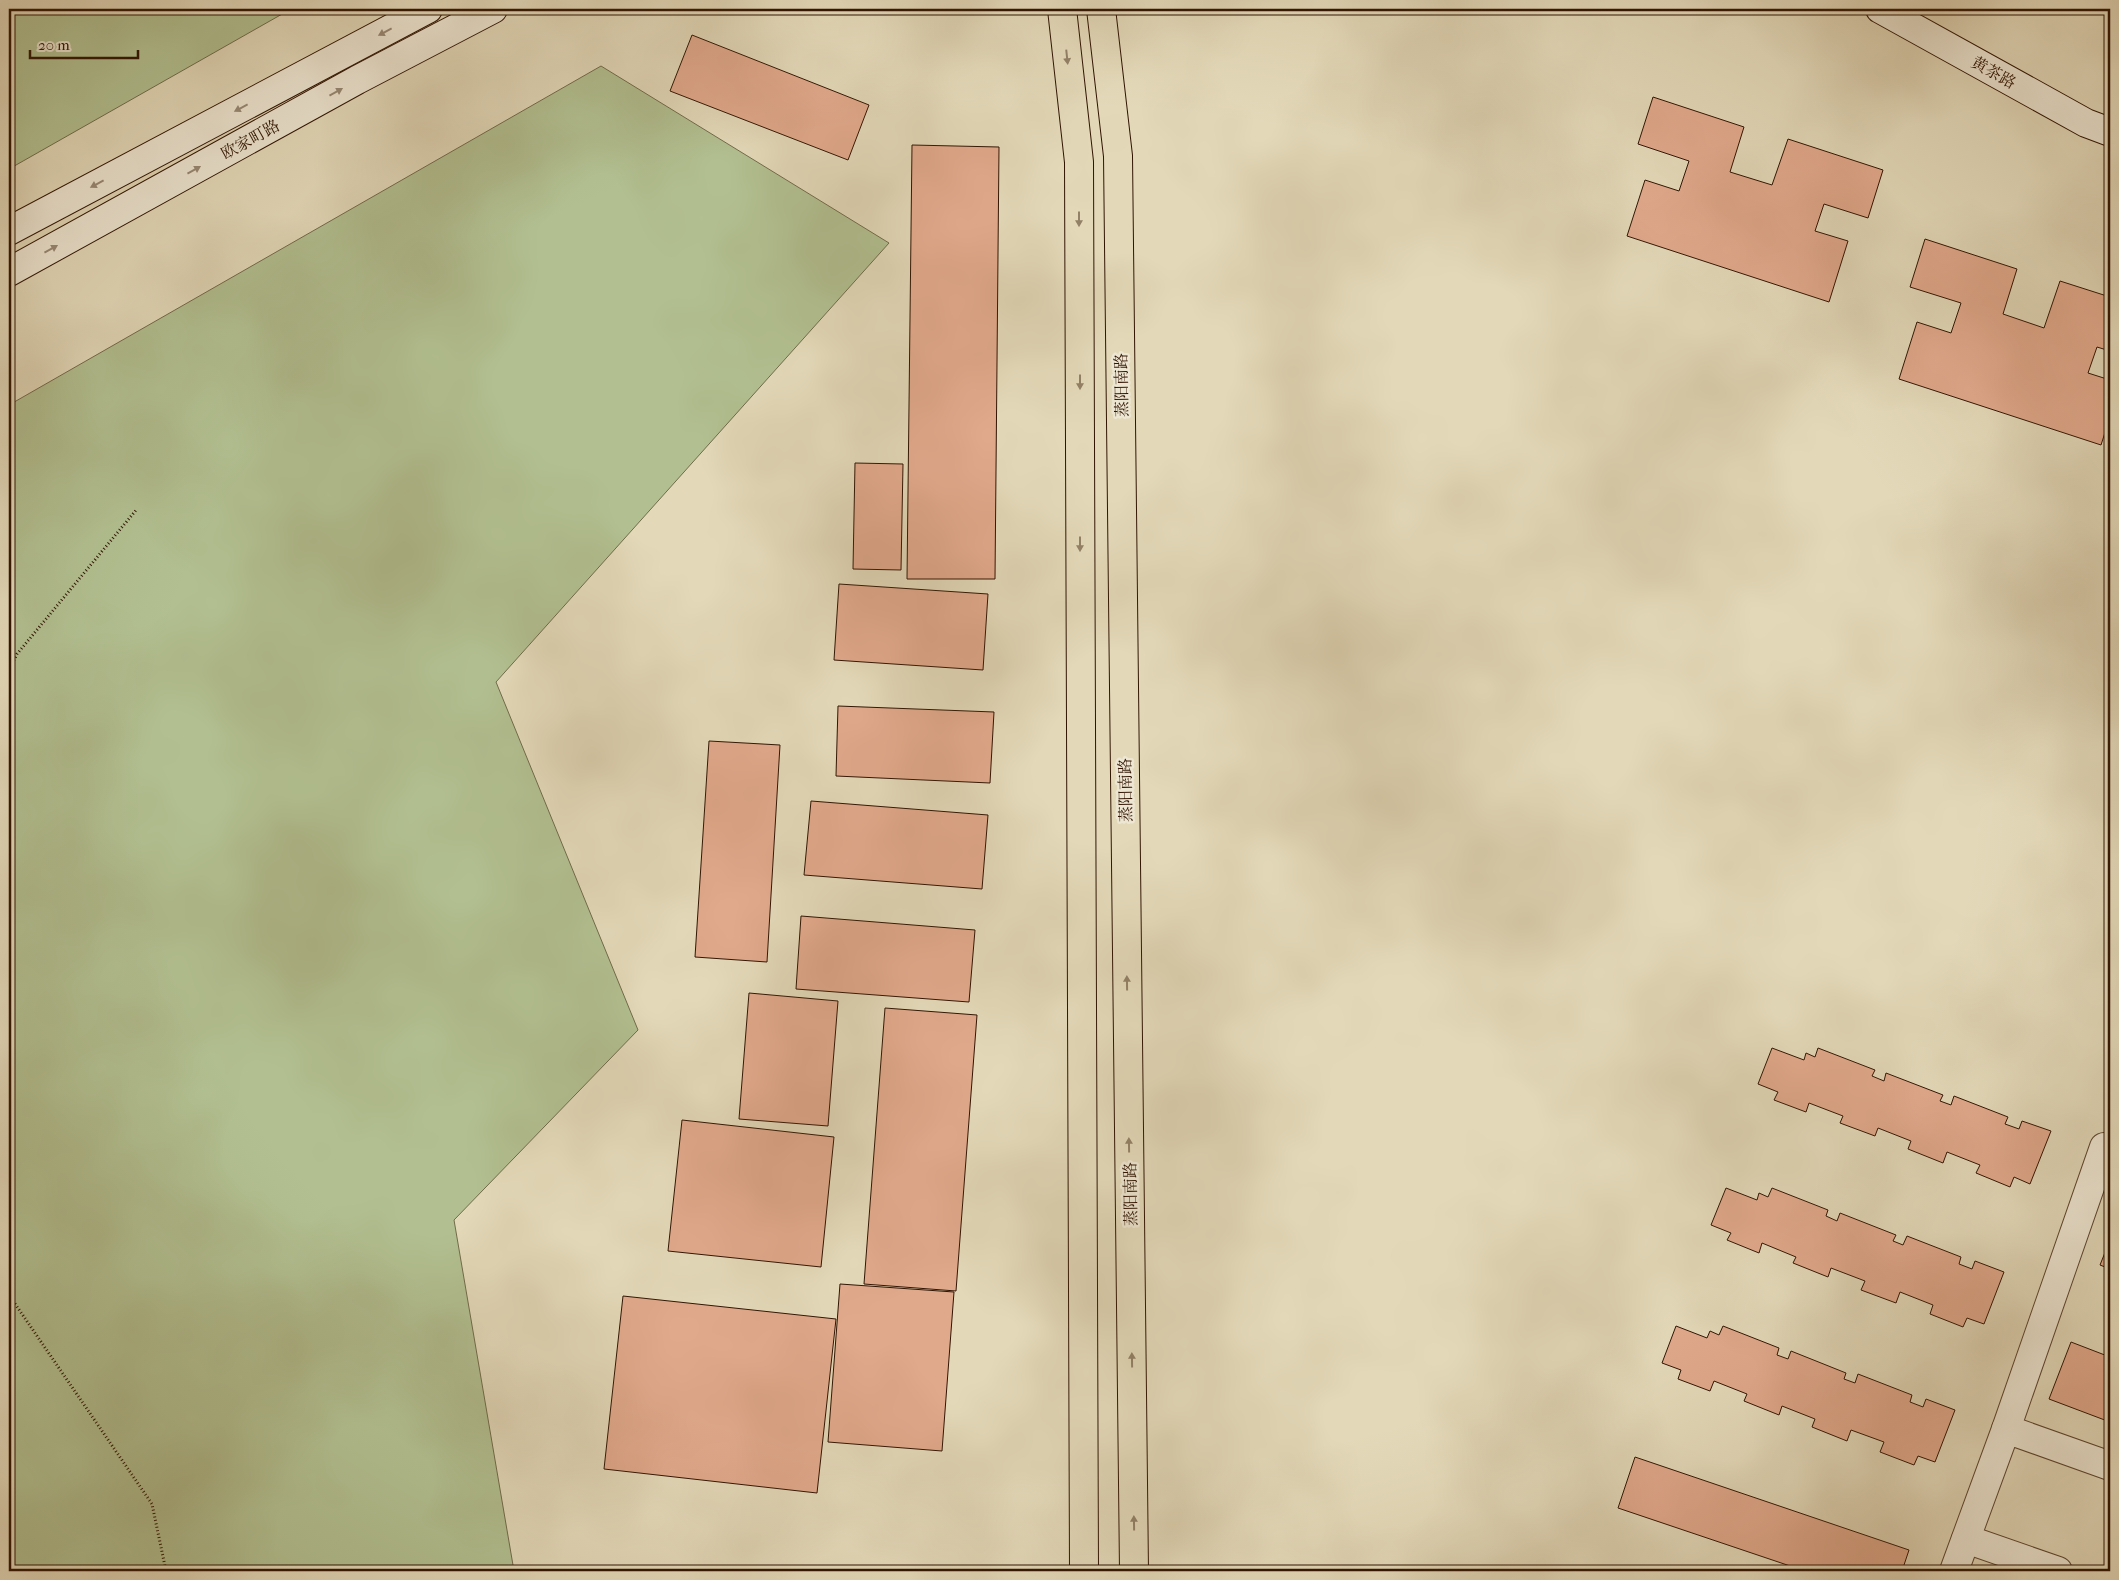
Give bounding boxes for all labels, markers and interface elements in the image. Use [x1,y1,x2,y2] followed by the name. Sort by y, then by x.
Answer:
[378,27,391,36] one-way arrow
[30,28,138,60] scale bar
[38,36,70,54] text: 20 m
[1063,50,1071,66] one-way arrow
[1968,52,2019,92] street label: 黄茶路
[329,87,342,96] one-way arrow
[234,103,248,112] one-way arrow
[218,116,283,163] street label: 欧家町路
[186,166,201,174] one-way arrow
[91,179,104,188] one-way arrow
[1075,211,1083,227] one-way arrow
[44,245,59,253] one-way arrow
[1111,353,1132,417] street label: 蒸阳南路
[1076,374,1084,390] one-way arrow
[1076,536,1084,552] one-way arrow
[1115,758,1136,822] street label: 蒸阳南路
[1123,974,1131,990] one-way arrow
[1125,1137,1133,1153] one-way arrow
[1120,1162,1141,1226] street label: 蒸阳南路
[1128,1352,1136,1368] one-way arrow
[1130,1514,1138,1530] one-way arrow

